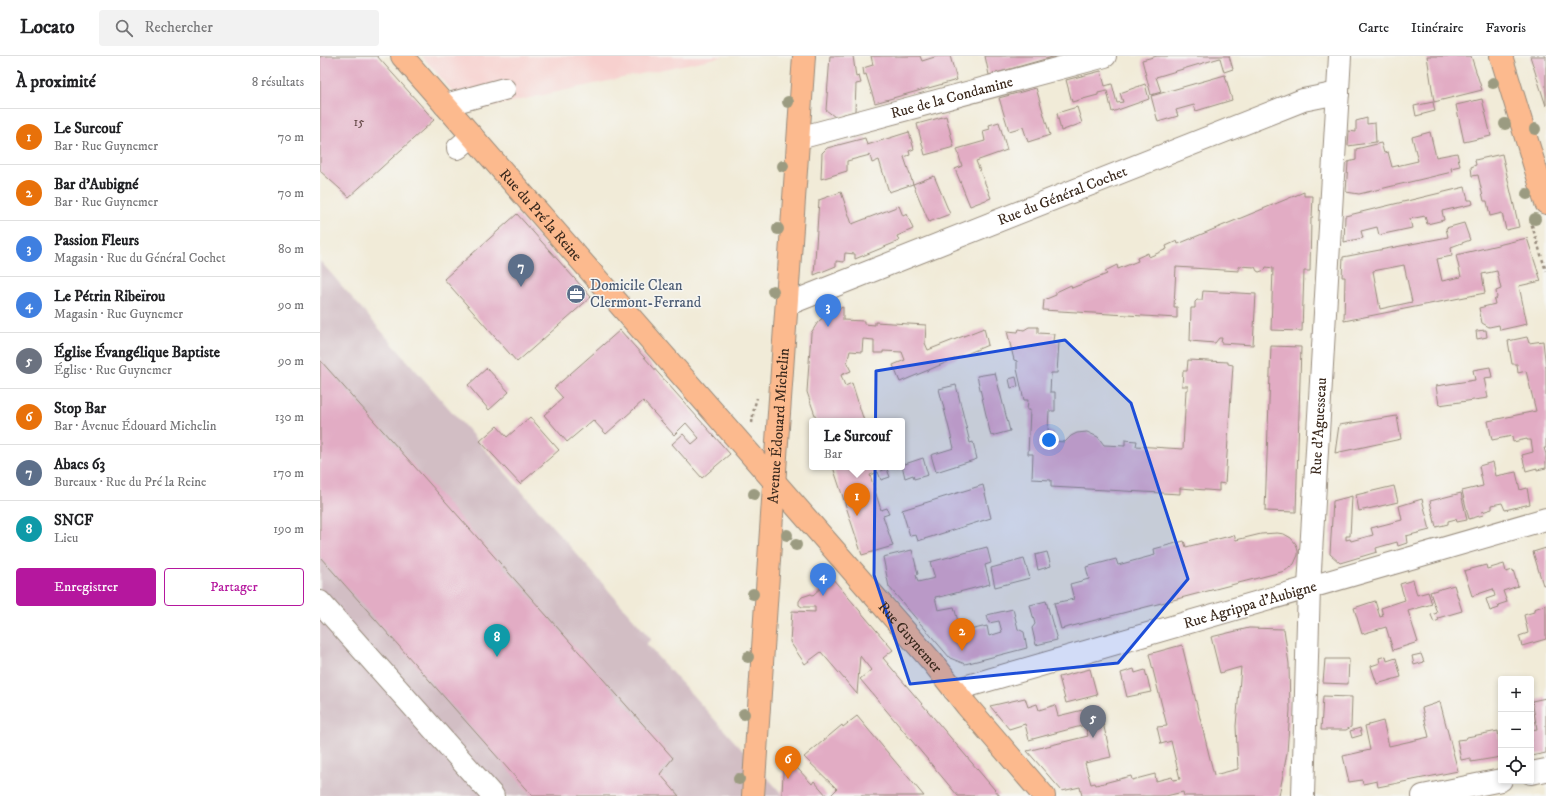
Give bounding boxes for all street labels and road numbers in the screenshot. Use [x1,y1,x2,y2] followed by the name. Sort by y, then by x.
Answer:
[889,72,1015,123] street label: Rue de la Condamine
[995,162,1130,230] street label: Rue du Général Cochet
[495,165,586,265] street label: Rue du Pré la Reine
[764,347,794,504] street label: Avenue Édouard Michelin
[1307,377,1331,476] street label: Rue d'Aguesseau
[1181,577,1319,633] street label: Rue Agrippa d'Aubigne
[874,598,947,677] street label: Rue Guynemer

